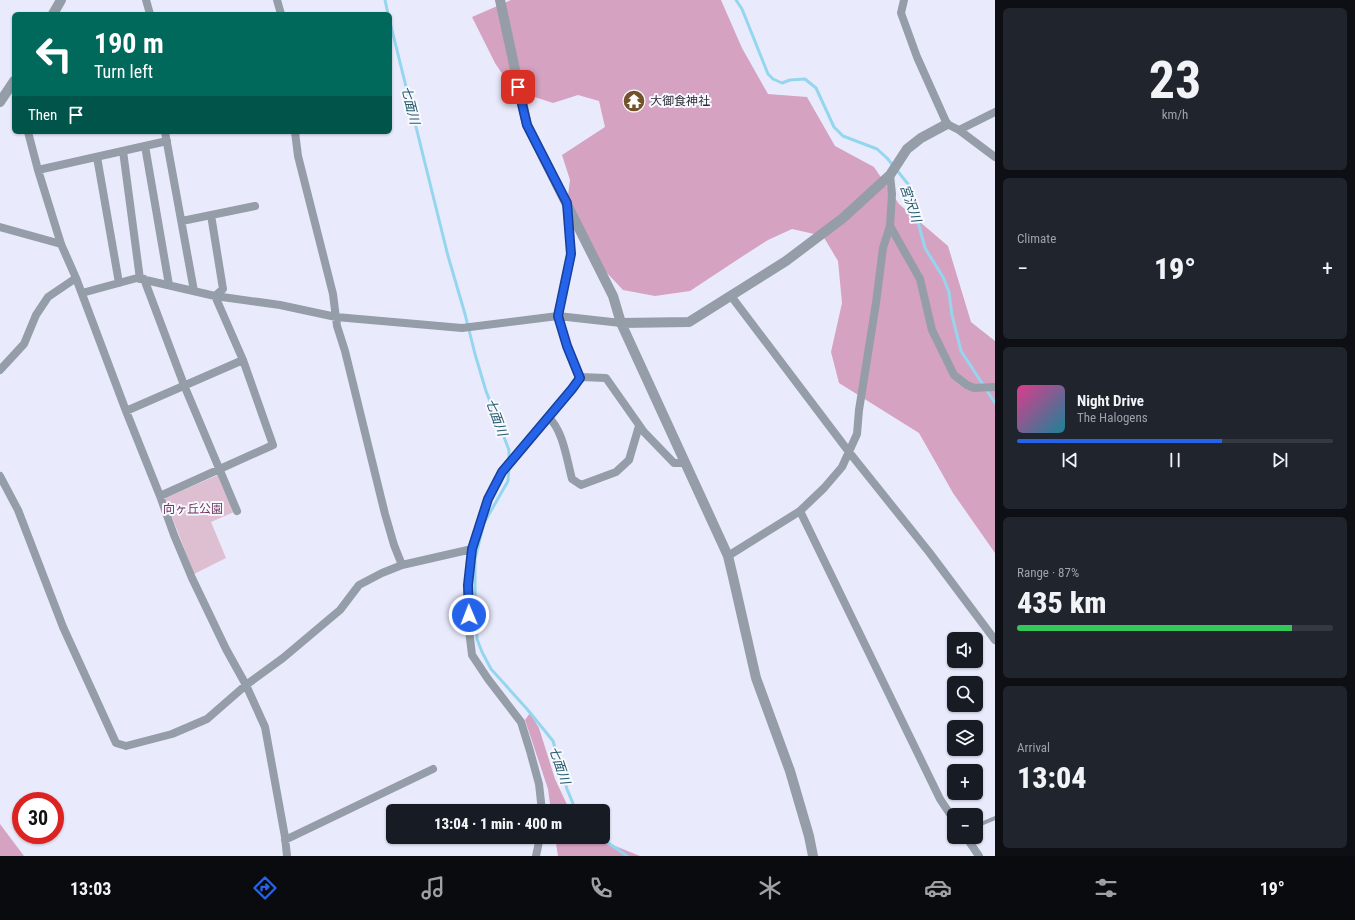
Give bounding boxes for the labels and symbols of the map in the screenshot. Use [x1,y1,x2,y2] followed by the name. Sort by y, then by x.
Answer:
[501,70,535,104] pin
[399,84,423,128] water label: 七面川
[621,88,647,114] temple icon: 大御食神社
[650,94,710,108] place label: 大御食神社
[897,182,925,226] water label: 宮沢川
[483,396,511,440] water label: 七面川
[163,502,223,516] park label: 向ヶ丘公園
[448,594,490,636] position arrow
[546,744,574,788] water label: 七面川
[12,792,64,844] speed limit sign: 30

